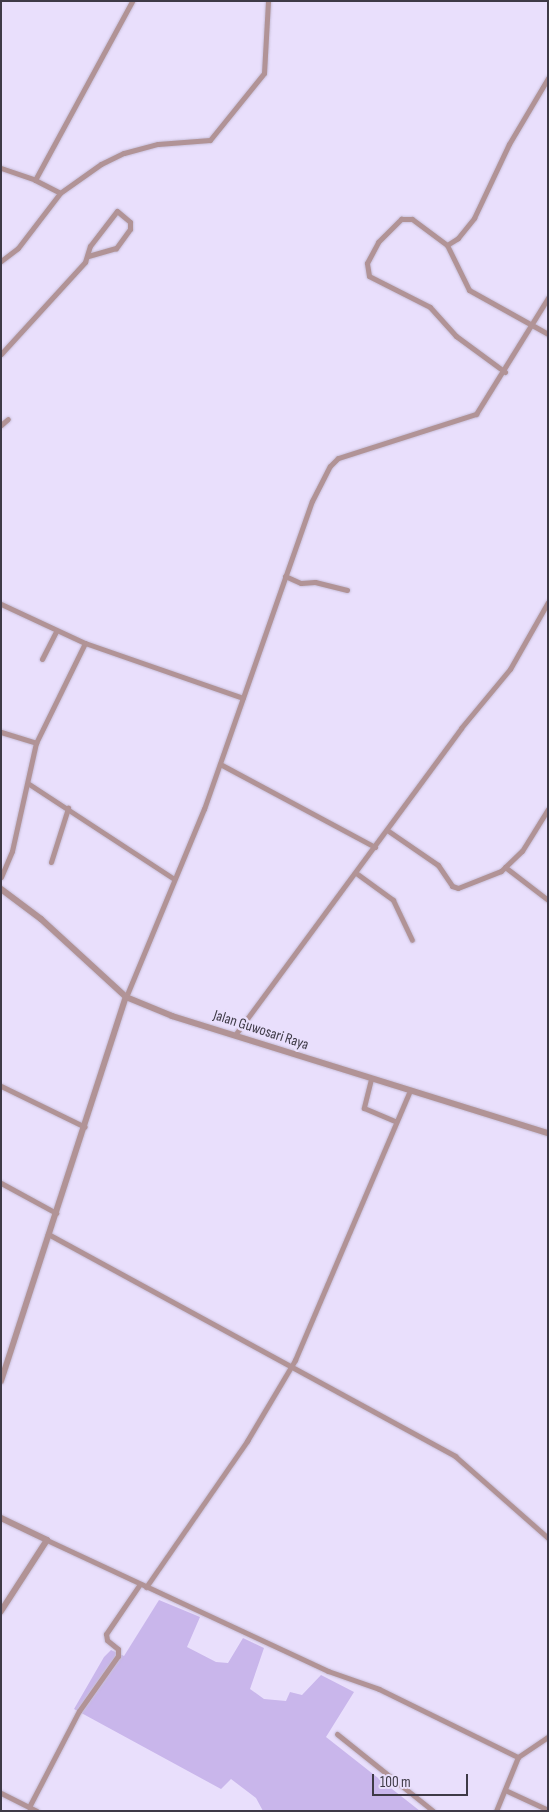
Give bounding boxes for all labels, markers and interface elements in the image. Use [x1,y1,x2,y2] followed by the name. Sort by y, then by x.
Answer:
[211,1006,311,1054] street label: Jalan Guwosari Raya
[374,1764,470,1796] scale bar
[380,1773,411,1792] text: 100 m

